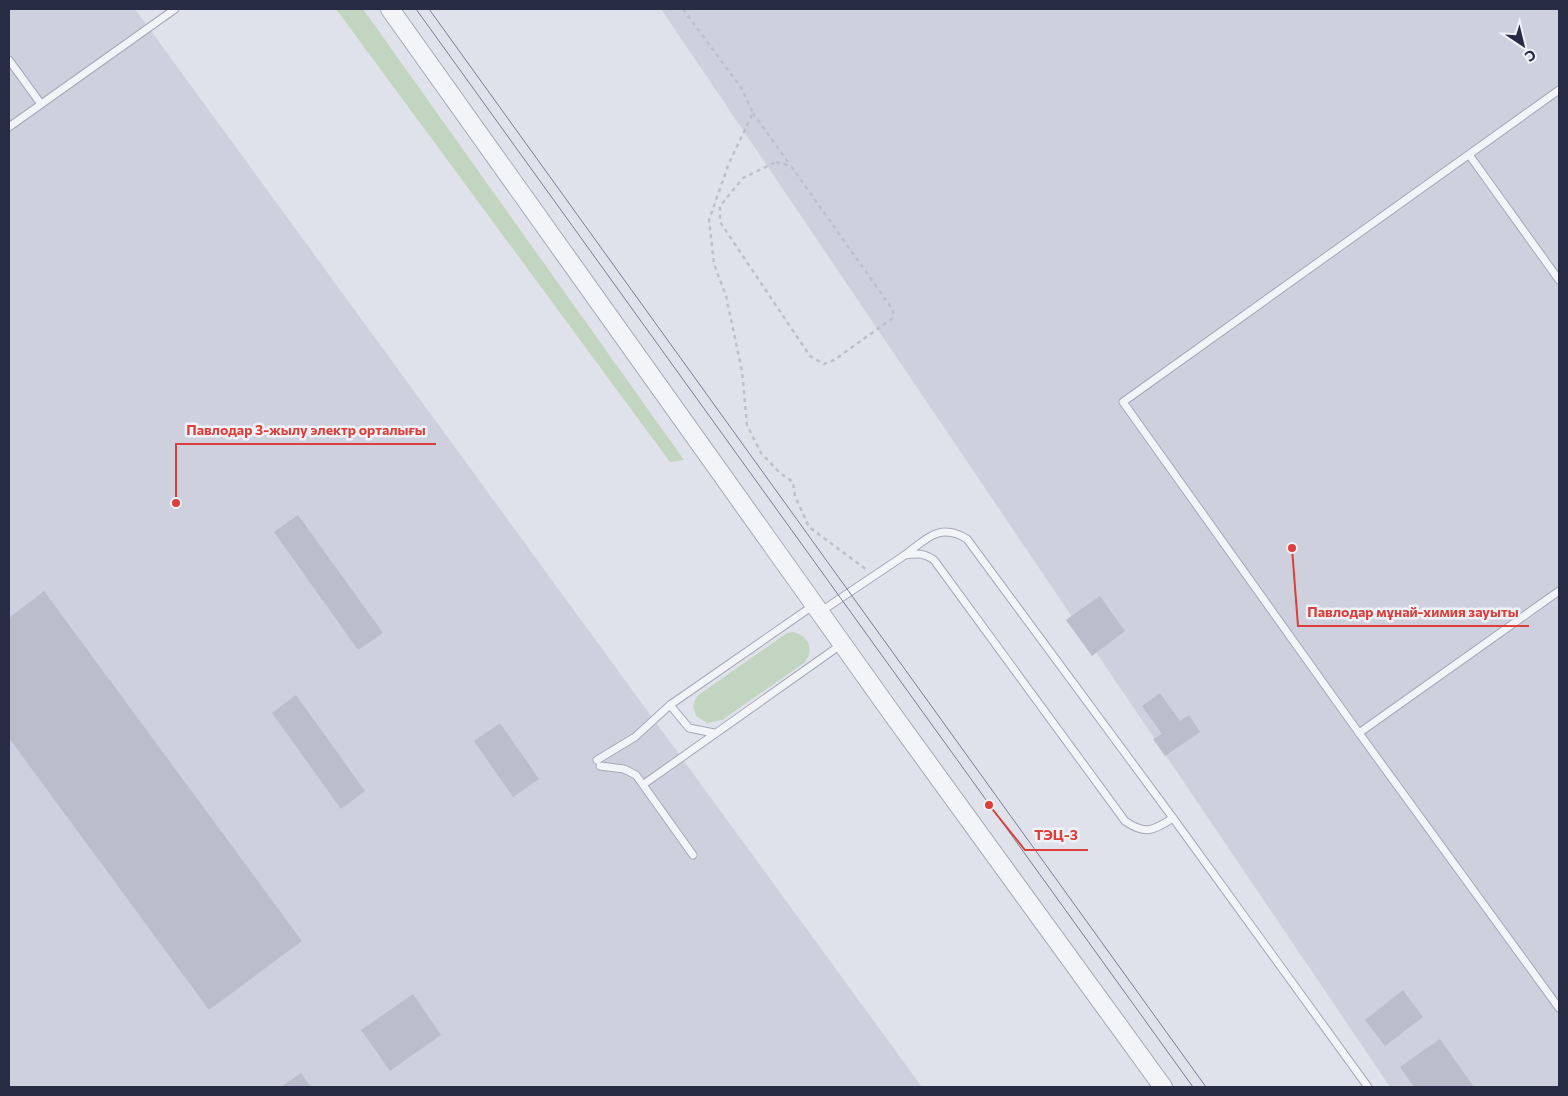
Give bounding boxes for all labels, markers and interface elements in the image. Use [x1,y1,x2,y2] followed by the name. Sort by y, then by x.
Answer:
[1498,20,1548,70] north arrow
[1522,46,1540,66] text: С
[176,415,436,444] callout: Павлодар 3-жылу электр орталығы
[186,421,426,438] text: Павлодар 3-жылу электр орталығы
[1298,597,1529,626] callout: Павлодар мұнай-химия зауыты
[1307,603,1519,620] text: Павлодар мұнай-химия зауыты
[1025,821,1088,850] callout: ТЭЦ-3
[1034,826,1078,843] text: ТЭЦ-3

